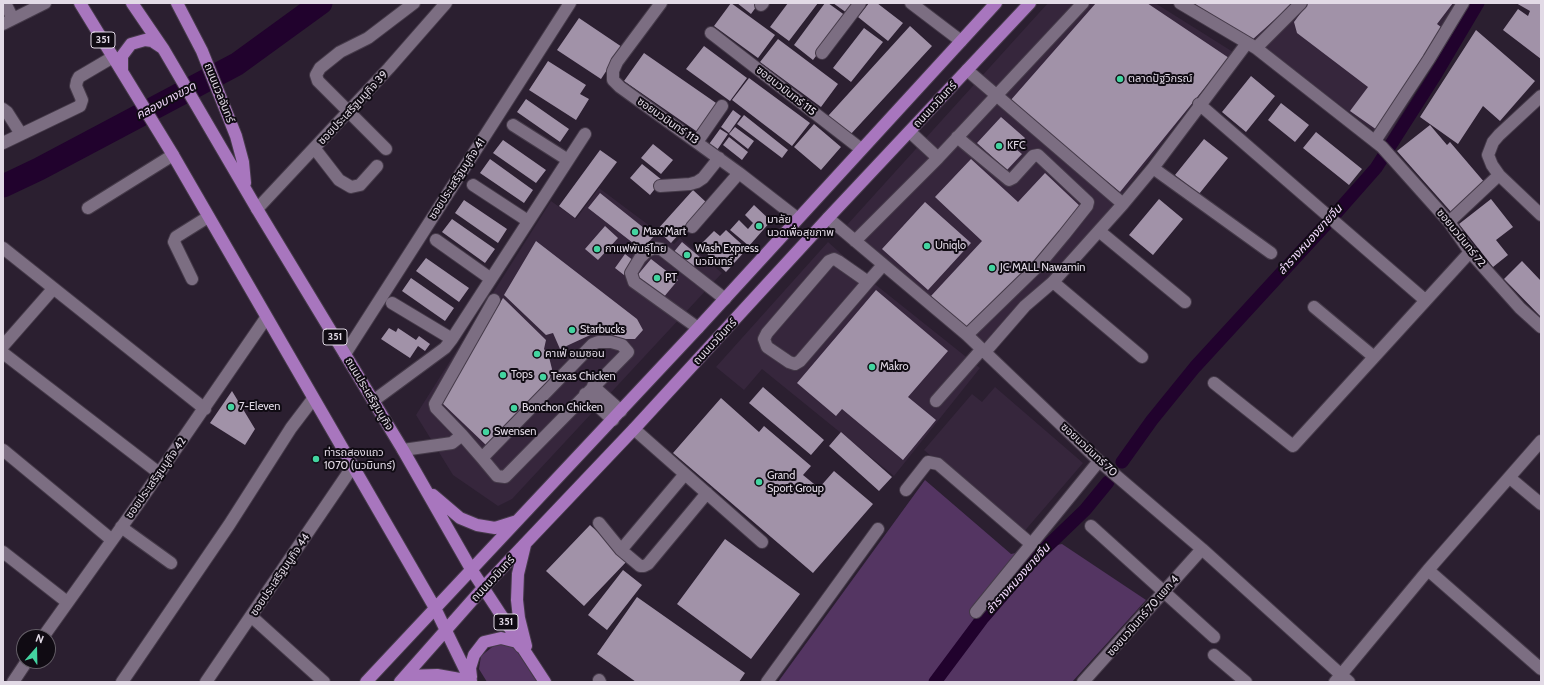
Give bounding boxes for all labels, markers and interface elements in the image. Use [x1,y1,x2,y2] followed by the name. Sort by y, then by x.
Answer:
[91,32,115,48] road number: 351
[201,61,237,125] street label: ถนนนวลจันทร์
[753,64,819,118] street label: ซอยนวมินทร์ 115
[315,68,391,148] street label: ซอยประเสริฐมนูกิจ 39
[1128,72,1193,86] place label: ตลาดปัฐวิกรณ์
[1115,74,1125,84] marker: ตลาดปัฐวิกรณ์
[133,79,199,123] water label: คลองบางขวด
[910,79,960,131] street label: ถนนนวมินทร์
[635,95,701,147] street label: ซอยนวมินทร์ 113
[426,136,488,222] street label: ซอยประเสริฐมนูกิจ 41
[1007,139,1026,153] place label: KFC
[994,141,1004,151] marker: KFC
[1275,202,1345,278] water label: ลำรางหนองยายจีน
[1434,206,1488,270] street label: ซอยนวมินทร์ 72
[767,213,834,239] place label: มาลัย นวดเพื่อสุขภาพ
[754,221,764,231] marker: มาลัย นวดเพื่อสุขภาพ
[643,225,686,239] place label: Max Mart
[630,227,640,237] marker: Max Mart
[935,239,966,253] place label: Uniqlo
[922,241,932,251] marker: Uniqlo
[605,242,667,256] place label: กาแฟพันธุ์ไทย
[695,242,759,268] place label: Wash Express นวมินทร์
[592,244,602,254] marker: กาแฟพันธุ์ไทย
[682,250,692,260] marker: Wash Express นวมินทร์
[1000,261,1085,275] place label: JC MALL Nawamin
[987,263,997,273] marker: JC MALL Nawamin
[665,271,677,285] place label: PT
[652,273,662,283] marker: PT
[690,316,740,368] street label: ถนนนวมินทร์
[580,323,625,337] place label: Starbucks
[567,325,577,335] marker: Starbucks
[323,329,347,345] road number: 351
[545,347,605,361] place label: คาเฟ่ อเมซอน
[532,349,542,359] marker: คาเฟ่ อเมซอน
[342,355,396,433] street label: ถนนประเสริฐมนูกิจ
[880,360,908,374] place label: Makro
[867,362,877,372] marker: Makro
[511,368,533,382] place label: Tops
[498,370,508,380] marker: Tops
[551,370,616,384] place label: Texas Chicken
[538,372,548,382] marker: Texas Chicken
[239,400,280,414] place label: 7-Eleven
[522,401,603,415] place label: Bonchon Chicken
[226,402,236,412] marker: 7-Eleven
[509,403,519,413] marker: Bonchon Chicken
[1058,421,1120,479] street label: ซอยนวมินทร์ 70
[494,425,536,439] place label: Swensen
[481,427,491,437] marker: Swensen
[123,435,189,521] street label: ซอยประเสริฐมนูกิจ 42
[324,446,395,472] place label: ท่ารถสองแถว 1070 (นวมินทร์)
[311,454,321,464] marker: ท่ารถสองแถว 1070 (นวมินทร์)
[767,469,824,495] place label: Grand Sport Group
[754,477,764,487] marker: Grand Sport Group
[248,531,312,619] street label: ซอยประเสริฐมนูกิจ 44
[983,541,1053,617] water label: ลำรางหนองยายจีน
[468,553,518,605] street label: ถนนนวมินทร์
[1104,573,1182,659] street label: ซอยนวมินทร์ 70 แยก 4
[494,614,518,630] road number: 351
[16,629,56,669] north arrow
[34,631,46,647] text: N

